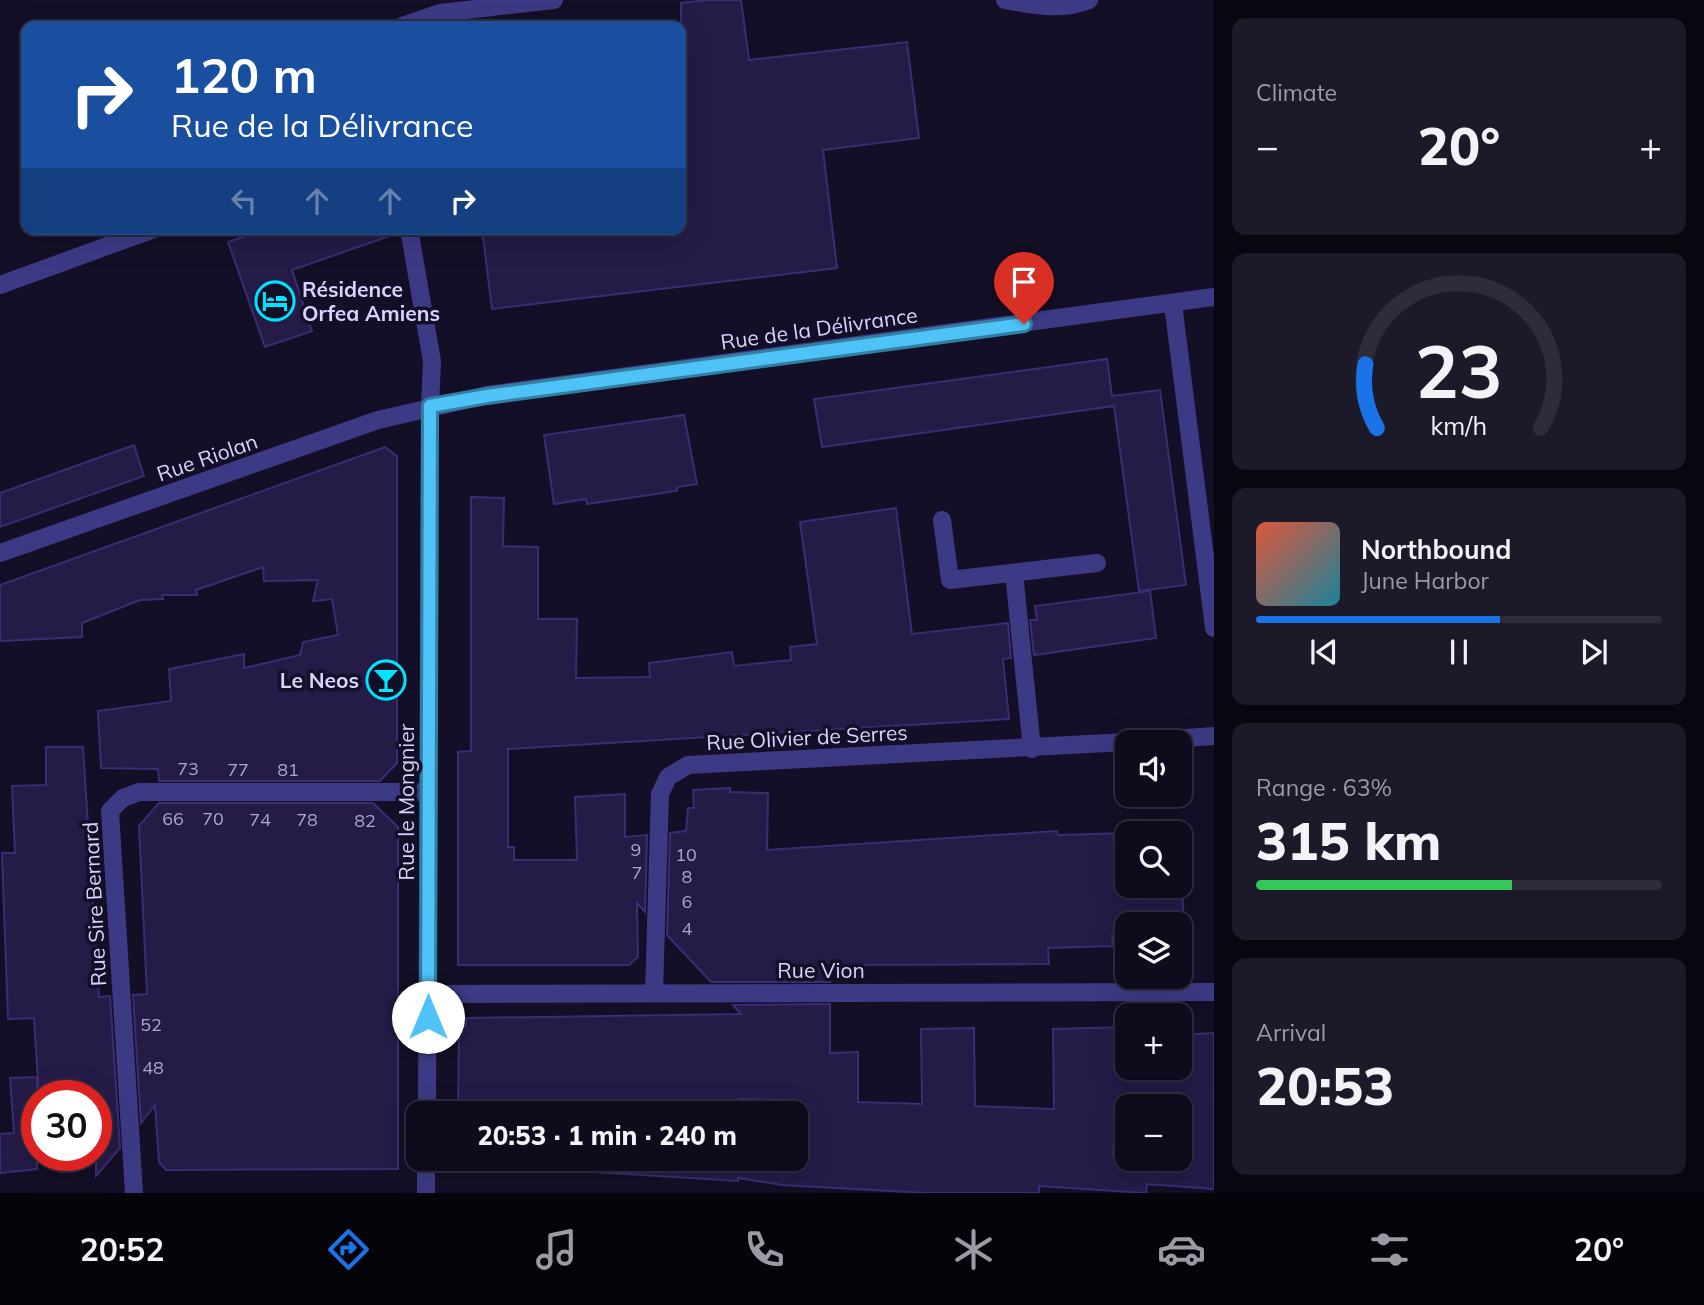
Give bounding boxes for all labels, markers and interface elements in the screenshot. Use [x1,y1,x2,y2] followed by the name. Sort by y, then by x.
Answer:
[171,44,317,105] text: 120 m
[56,49,147,140] icon: right
[1256,78,1337,107] text: Climate
[171,105,473,145] text: Rue de la Délivrance
[1418,113,1500,178] text: 20°
[1256,122,1279,170] text: −
[1639,122,1662,170] text: +
[225,182,263,220] icon: left
[298,182,336,220] icon: ahead
[371,182,409,220] icon: ahead
[444,182,482,220] icon: right
[994,252,1054,324] pin
[1005,263,1043,301] icon: arrive
[302,276,440,326] place label: Résidence Orfea Amiens
[254,280,296,322] hotel icon: Résidence Orfea Amiens
[719,301,919,355] street label: Rue de la Délivrance
[1415,325,1503,416] text: 23
[1431,409,1487,440] text: km/h
[153,428,261,486] street label: Rue Riolan
[1361,533,1511,566] text: Northbound
[1361,566,1489,595] text: June Harbor
[1305,633,1343,671] icon: previous
[1440,633,1478,671] icon: pause
[1575,633,1613,671] icon: next
[365,659,407,701] bar icon: Le Neos
[280,667,359,693] place label: Le Neos
[706,719,908,755] street label: Rue Olivier de Serres
[393,723,419,880] street label: Rue le Mongnier
[1115,730,1192,1171] map controls
[1115,730,1192,807] button: sound
[177,757,199,780] house number: 73
[227,758,249,781] house number: 77
[277,758,299,781] house number: 81
[1256,773,1392,802] text: Range · 63%
[162,807,184,830] house number: 66
[202,807,224,830] house number: 70
[249,808,271,831] house number: 74
[296,808,318,831] house number: 78
[1256,808,1441,873] text: 315 km
[354,809,376,832] house number: 82
[77,821,111,987] street label: Rue Sire Bernard
[1115,821,1192,898] button: search
[631,838,641,861] house number: 9
[675,843,697,866] house number: 10
[632,861,642,884] house number: 7
[682,865,692,888] house number: 8
[682,890,692,913] house number: 6
[1115,912,1192,989] button: layers
[682,917,693,940] house number: 4
[777,957,865,983] street label: Rue Vion
[391,980,465,1054] position arrow
[1115,1003,1192,1080] button: +
[140,1013,162,1036] house number: 52
[1256,1018,1326,1047] text: Arrival
[1256,1053,1394,1118] text: 20:53
[142,1056,164,1079] house number: 48
[21,1080,112,1171] speed limit sign: 30
[1115,1094,1192,1171] button: −
[477,1119,737,1152] text: 20:53 · 1 min · 240 m
[324,1225,373,1274] icon: directions
[532,1225,581,1274] icon: music
[740,1225,789,1274] icon: phone
[949,1225,998,1274] icon: climate
[1157,1225,1206,1274] icon: car
[1365,1225,1414,1274] icon: filters
[80,1229,164,1269] text: 20:52
[1574,1229,1624,1269] text: 20°

